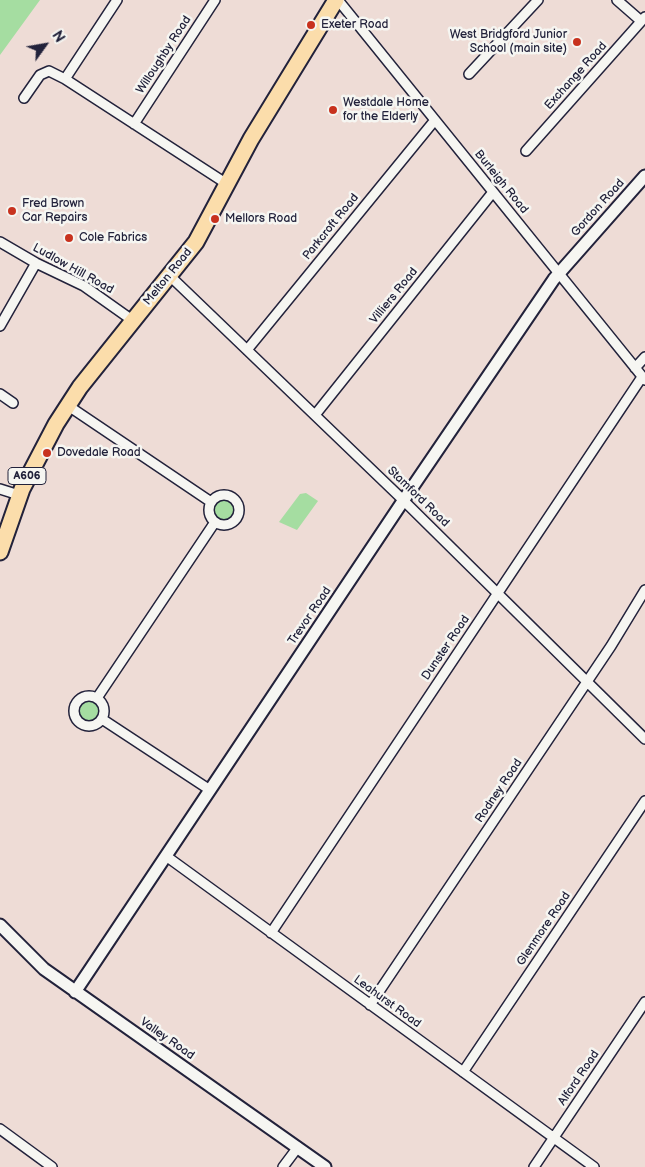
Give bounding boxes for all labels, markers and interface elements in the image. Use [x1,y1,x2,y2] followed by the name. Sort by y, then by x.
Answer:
[134,13,194,97] street label: Willoughby Road
[321,18,388,32] place label: Exeter Road
[305,19,317,31] marker: Exeter Road
[20,20,70,70] north arrow
[48,28,68,46] text: N
[450,28,567,56] place label: West Bridgford Junior School (main site)
[571,36,583,48] marker: West Bridgford Junior School (main site)
[542,39,610,113] street label: Exchange Road
[343,96,429,124] place label: Westdale Home for the Elderly
[327,104,339,116] marker: Westdale Home for the Elderly
[471,147,531,217] street label: Burleigh Road
[568,176,628,240] street label: Gordon Road
[300,191,362,263] street label: Parkcroft Road
[22,197,87,225] place label: Fred Brown Car Repairs
[6,205,18,217] marker: Fred Brown Car Repairs
[225,212,297,226] place label: Mellors Road
[209,213,221,225] marker: Mellors Road
[79,231,147,245] place label: Cole Fabrics
[63,232,75,244] marker: Cole Fabrics
[30,241,116,297] street label: Ludlow Hill Road
[141,246,195,308] street label: Melton Road
[367,265,421,327] street label: Villiers Road
[57,446,141,460] place label: Dovedale Road
[41,447,53,459] marker: Dovedale Road
[384,464,452,530] street label: Stamford Road
[8,468,46,484] road number: A606
[285,584,335,648] street label: Trevor Road
[419,613,473,683] street label: Dunster Road
[472,756,526,826] street label: Rodney Road
[514,889,574,969] street label: Glenmore Road
[350,973,424,1031] street label: Leahurst Road
[137,1015,197,1063] street label: Valley Road
[555,1048,603,1108] street label: Alford Road

